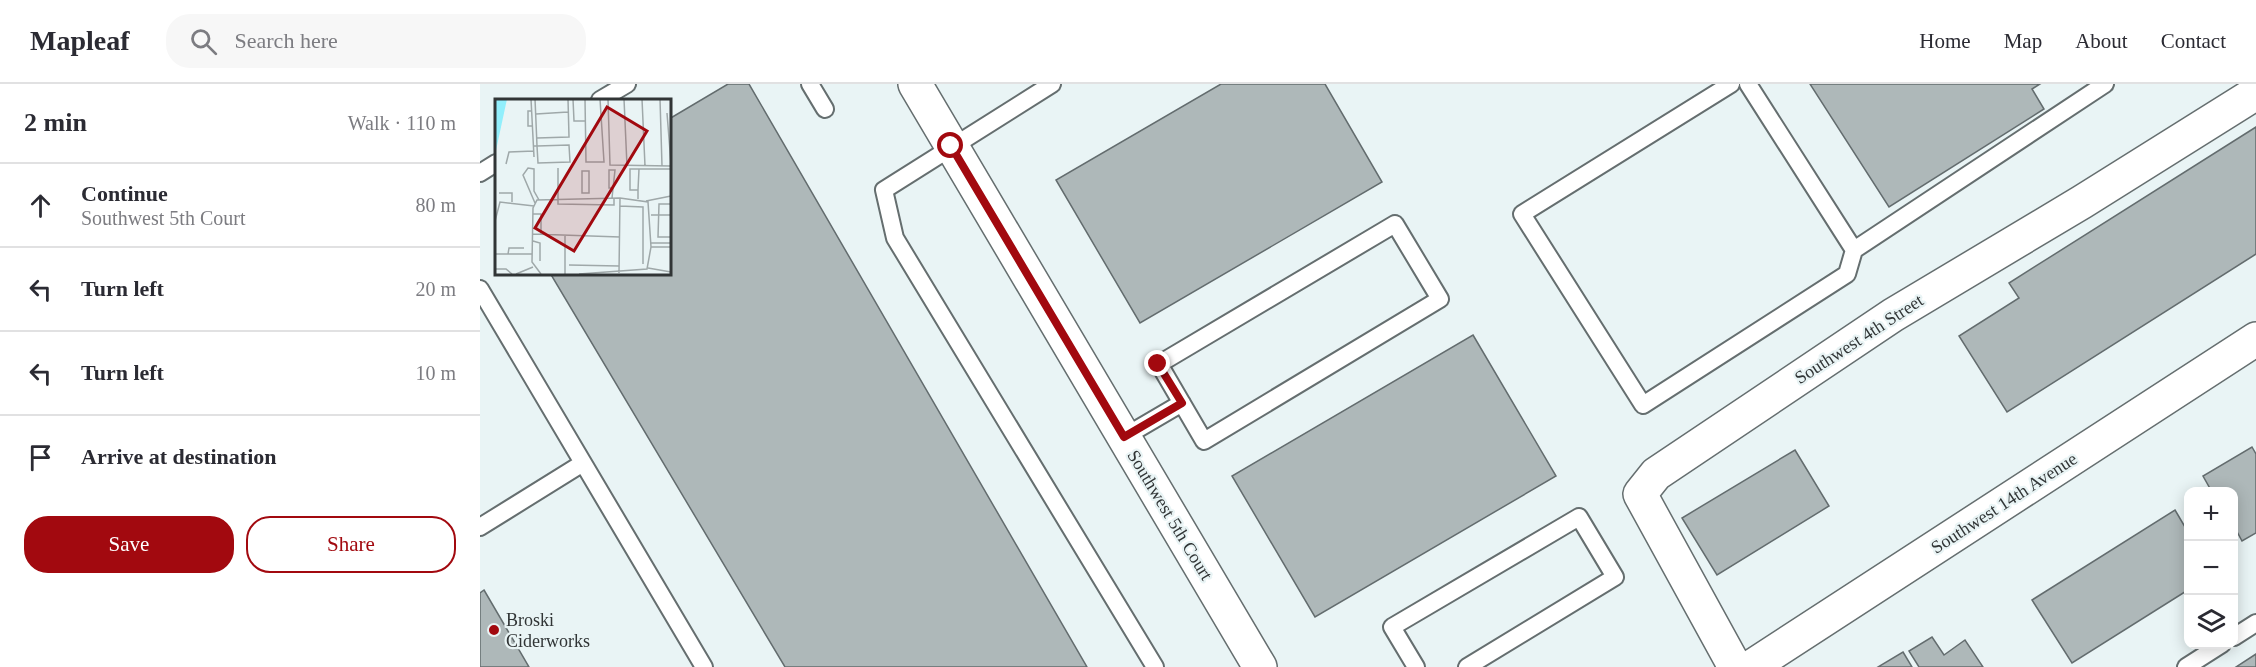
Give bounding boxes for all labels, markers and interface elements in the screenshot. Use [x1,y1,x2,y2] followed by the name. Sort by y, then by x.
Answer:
[166,14,586,68] search box
[30,25,130,56] text: Mapleaf
[187,25,220,58] icon: search
[235,28,338,53] text: Search here
[1919,29,1971,53] text: Home
[2004,29,2042,53] text: Map
[2075,29,2128,53] text: About
[2161,29,2226,53] text: Contact
[495,99,670,274] inset map
[24,108,87,137] text: 2 min
[348,112,456,134] text: Walk · 110 m
[937,132,963,158] route start
[81,181,168,206] text: Continue
[24,189,57,222] icon: ahead
[415,194,456,216] text: 80 m
[81,207,245,229] text: Southwest 5th Court
[24,273,57,306] icon: left
[81,276,164,301] text: Turn left
[415,278,456,300] text: 20 m
[1791,290,1927,388] street label: Southwest 4th Street
[1144,350,1170,376] route end
[24,357,57,390] icon: left
[81,360,164,385] text: Turn left
[415,362,456,384] text: 10 m
[24,441,57,474] icon: arrive
[81,444,277,469] text: Arrive at destination
[1123,446,1217,584] street label: Southwest 5th Court
[1927,448,2081,558] street label: Southwest 14th Avenue
[2184,487,2238,649] map controls
[2184,487,2238,541] button: +
[24,516,234,573] button: Save
[246,516,456,573] button: Share
[2184,541,2238,595] button: −
[2184,595,2238,649] button: layers
[506,610,590,651] place label: Broski Ciderworks
[487,623,501,637] marker: Broski Ciderworks

